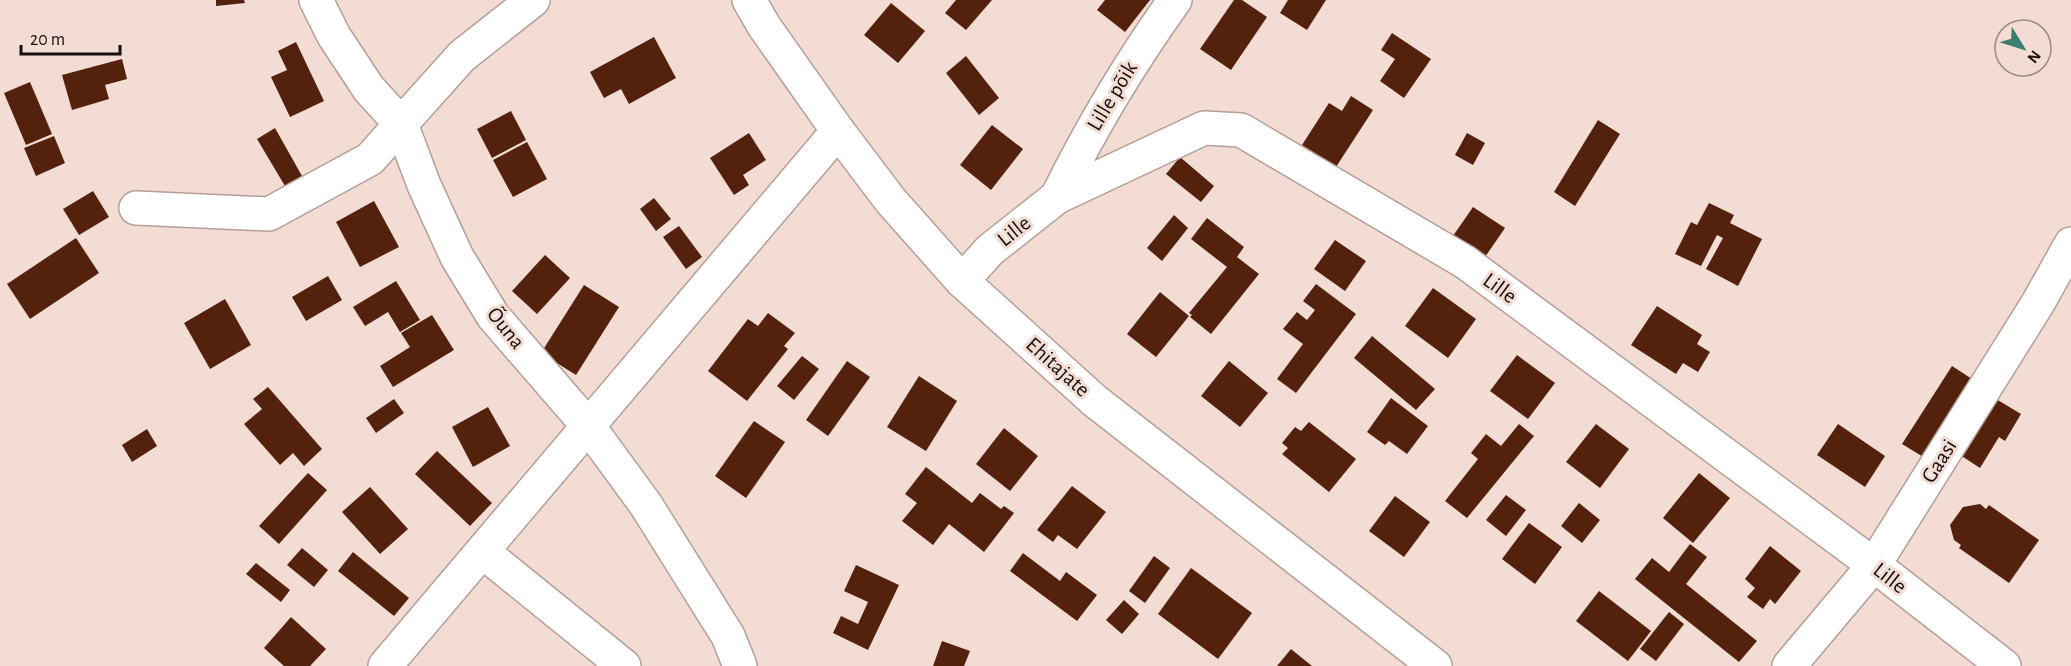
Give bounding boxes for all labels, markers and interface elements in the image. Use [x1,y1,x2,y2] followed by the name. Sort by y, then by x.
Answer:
[21,18,120,56] scale bar
[1993,18,2053,78] north arrow
[30,31,65,49] text: 20 m
[2024,47,2044,66] text: N
[1083,58,1141,134] street label: Lille põik
[993,211,1035,251] street label: Lille
[1479,269,1521,307] street label: Lille
[483,302,530,353] street label: Õuna
[1022,333,1094,401] street label: Ehitajate
[1917,435,1961,487] street label: Gaasi
[1869,558,1911,598] street label: Lille

